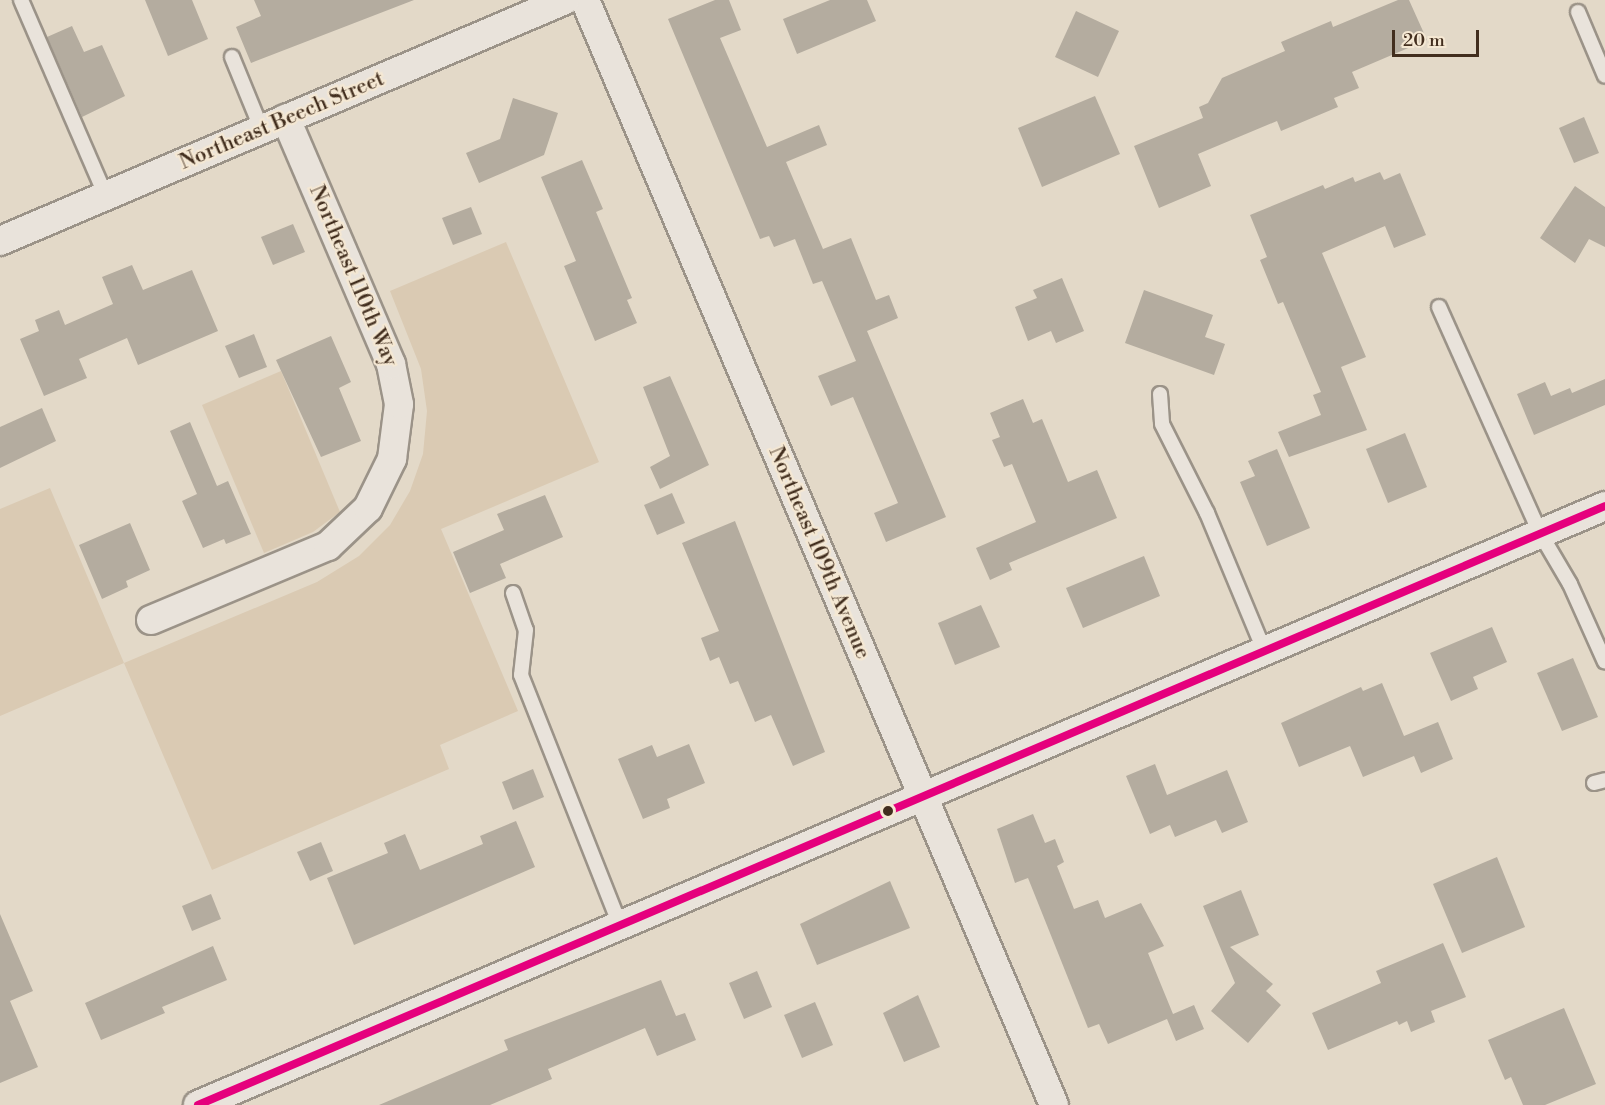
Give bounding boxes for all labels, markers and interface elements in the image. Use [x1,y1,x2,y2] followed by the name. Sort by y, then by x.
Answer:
[1395,18,1482,56] scale bar
[1403,29,1445,52] text: 20 m
[176,66,388,176] street label: Northeast Beech Street
[303,182,403,370] street label: Northeast 110th Way
[763,443,875,663] street label: Northeast 109th Avenue
[882,805,894,817] unlabelled marker

